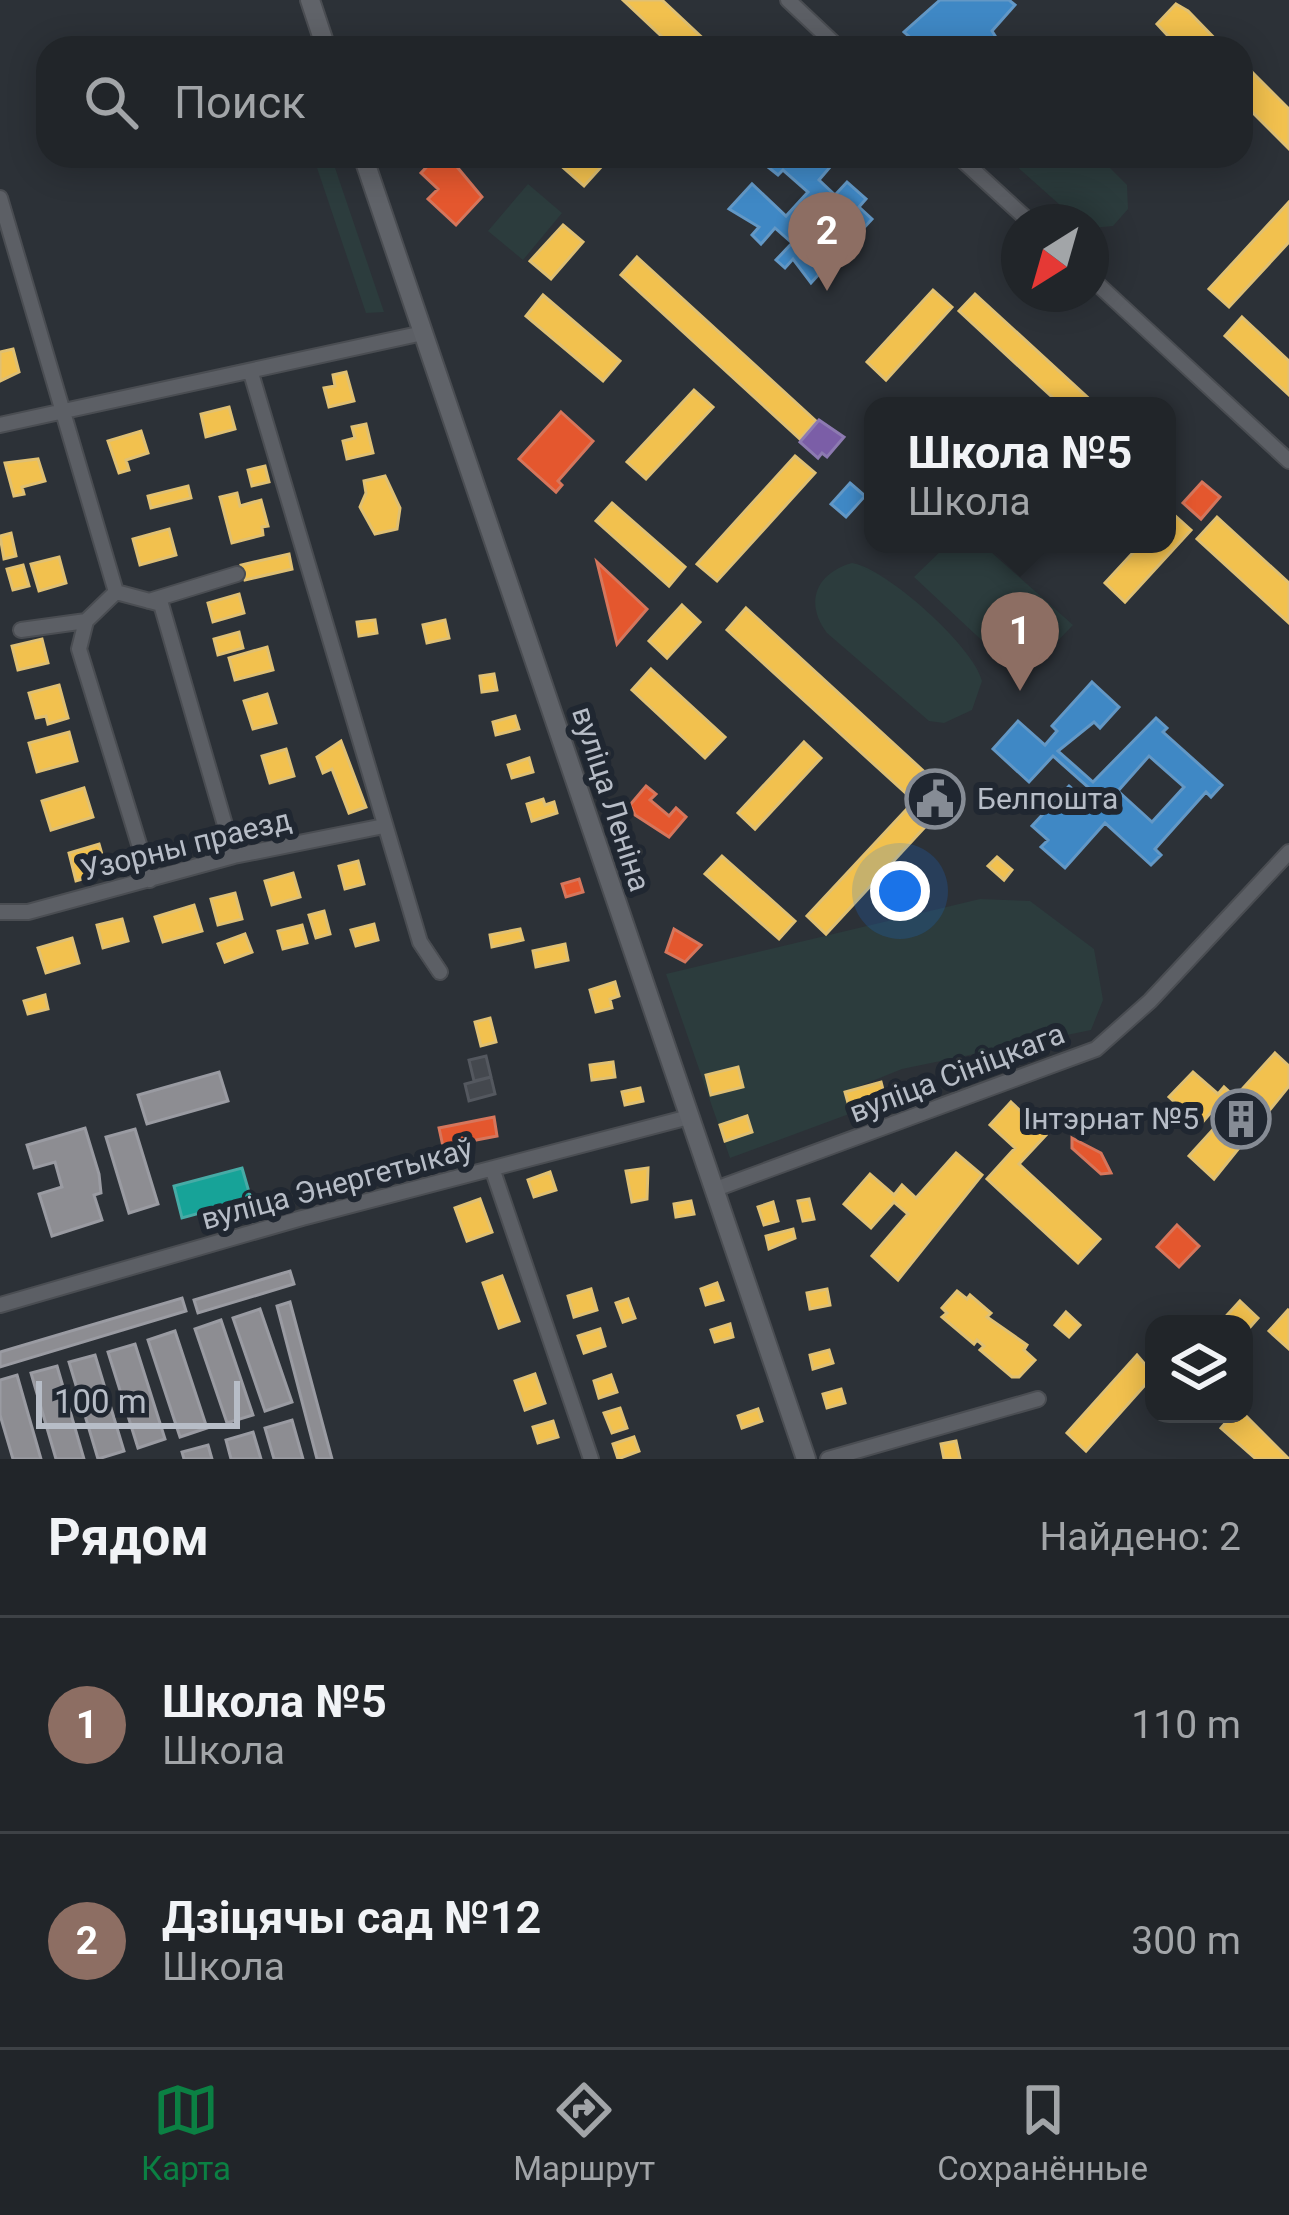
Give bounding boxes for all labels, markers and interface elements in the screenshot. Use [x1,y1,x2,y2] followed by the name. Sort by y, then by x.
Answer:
[36,36,1253,168] search box
[78,69,144,135] icon: search
[174,76,306,129] text: Поиск
[788,192,866,291] pin: 2
[1001,204,1109,312] north arrow
[864,397,1176,553] popup
[908,426,1132,479] text: Школа №5
[908,479,1031,525] text: Школа
[981,592,1059,691] pin: 1
[565,702,658,896] street label: вуліца Леніна
[904,768,966,830] public building icon: Белпошта
[977,781,1118,816] place label: Белпошта
[77,802,295,888] street label: Узорны праезд
[870,861,930,921] your location
[844,1015,1069,1130] street label: вуліца Сініцкага
[1210,1088,1272,1150] building icon: Інтэрнат №5
[1023,1101,1199,1136] place label: Інтэрнат №5
[197,1130,476,1237] street label: вуліца Энергетыкаў
[1145,1315,1253,1423] map controls
[1145,1315,1253,1423] button: layers
[36,1375,240,1428] scale bar
[54,1382,147,1421] text: 100 m
[48,1508,209,1567] text: Рядом
[1039,1514,1241,1560] text: Найдено: 2
[162,1675,387,1728] text: Школа №5
[76,1702,98,1748] text: 1
[1131,1702,1241,1748] text: 110 m
[162,1728,285,1774] text: Школа
[162,1891,541,1944] text: Дзіцячы сад №12
[76,1918,98,1964] text: 2
[1131,1918,1241,1964] text: 300 m
[162,1944,285,1990] text: Школа
[141,2077,231,2188] tab: Карта
[513,2077,655,2188] tab: Маршрут
[937,2077,1148,2188] tab: Сохранённые

